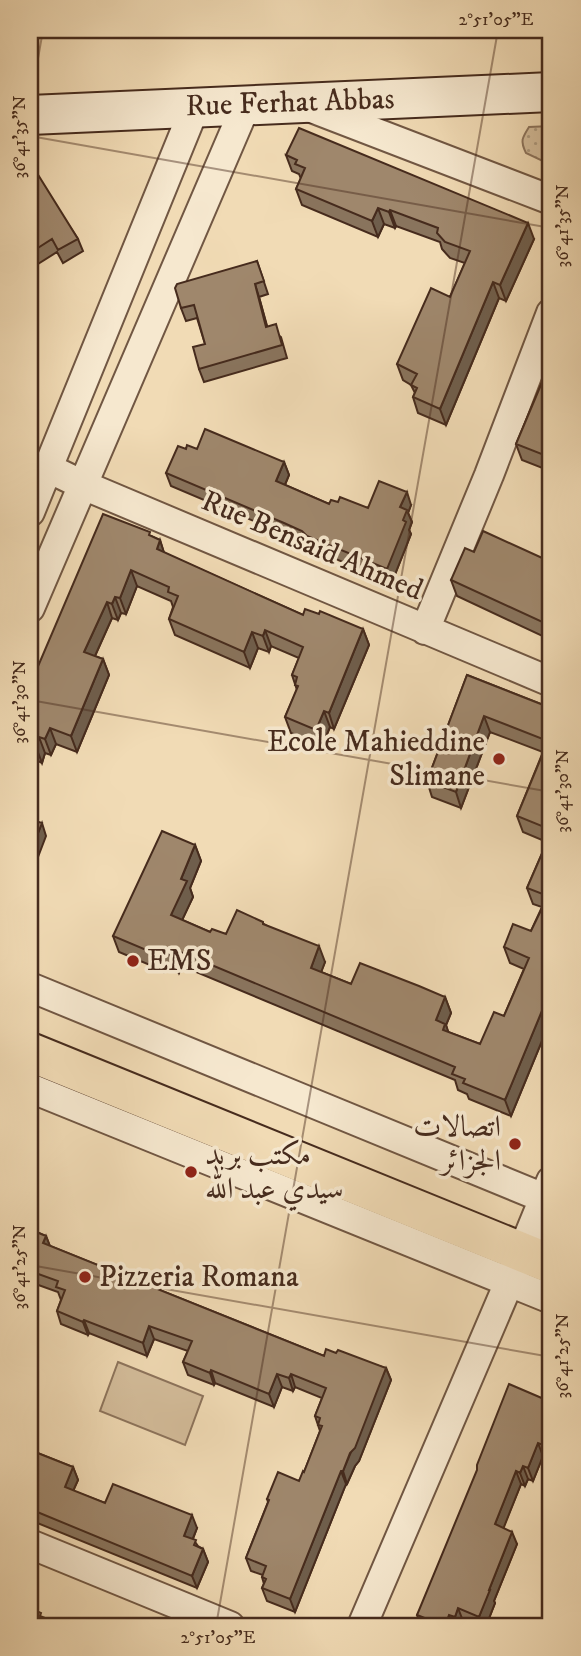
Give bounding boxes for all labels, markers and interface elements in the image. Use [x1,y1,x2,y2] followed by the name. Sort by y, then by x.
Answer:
[458,9,534,31] text: 2°51'05"E
[185,81,395,125] street label: Rue Ferhat Abbas
[9,95,31,178] text: 36°41'35"N
[552,184,574,267] text: 36°41'35"N
[196,483,428,609] street label: Rue Bensaid Ahmed
[9,660,31,744] text: 36°41'30"N
[267,724,485,795] place label: Ecole Mahieddine Slimane
[552,749,574,833] text: 36°41'30"N
[491,751,507,767] marker: Ecole Mahieddine Slimane
[147,943,211,980] place label: EMS
[125,953,141,969] marker: EMS
[413,1109,501,1180] place label: اتصالات الجزائر
[507,1136,523,1152] marker: اتصالات الجزائر
[205,1137,344,1212] place label: مكتب بريد سيدي عبد الله
[183,1164,199,1180] marker: مكتب بريد سيدي عبد الله
[9,1224,31,1309] text: 36°41'25"N
[99,1259,299,1296] place label: Pizzeria Romana
[77,1269,93,1285] marker: Pizzeria Romana
[552,1313,574,1398] text: 36°41'25"N
[180,1627,256,1649] text: 2°51'05"E

